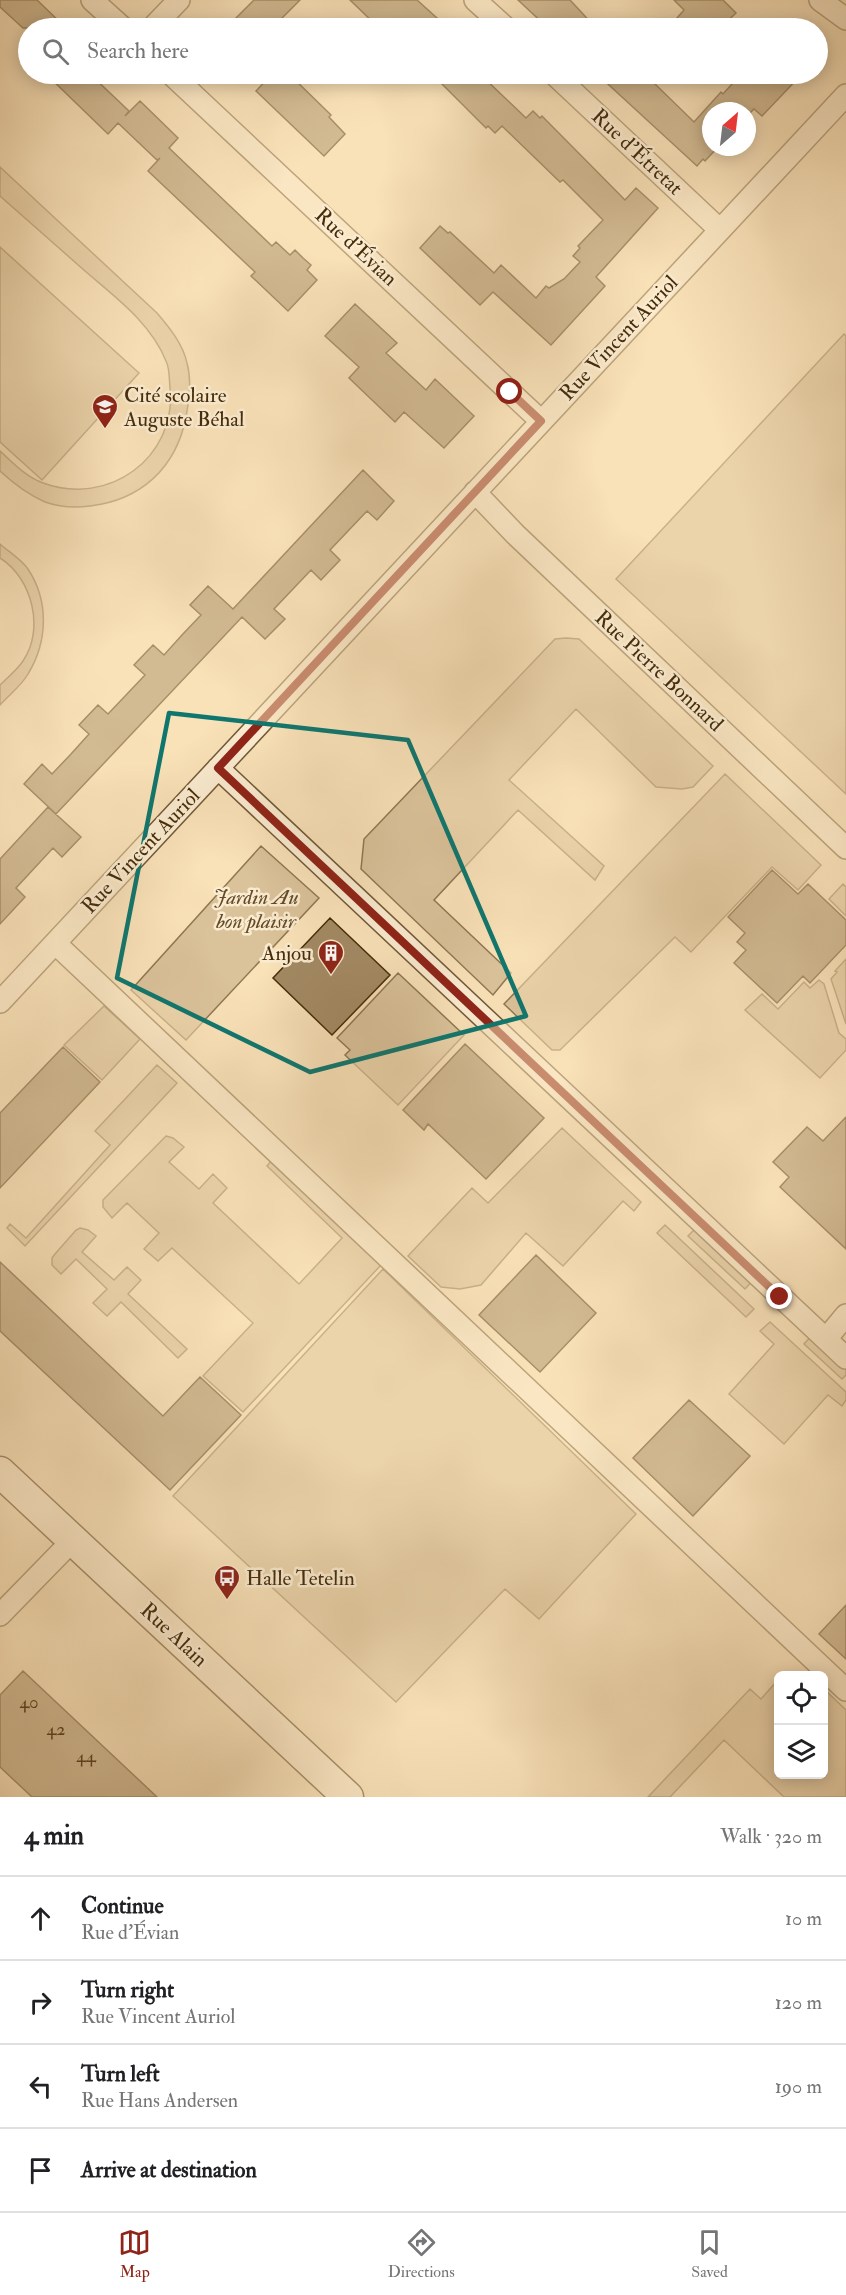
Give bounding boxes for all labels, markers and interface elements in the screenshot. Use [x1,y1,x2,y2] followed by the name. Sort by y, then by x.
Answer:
[18,18,828,84] search box
[39,35,72,68] icon: search
[87,37,189,65] text: Search here
[702,102,756,156] north arrow
[586,103,688,201] street label: Rue d'Étretat
[309,202,403,292] street label: Rue d'Évian
[554,269,685,406] street label: Rue Vincent Auriol
[496,378,522,404] route start
[123,382,245,433] place label: Cité scolaire Auguste Béhal
[90,392,120,430] school or university icon: Cité scolaire Auguste Béhal
[589,604,730,738] street label: Rue Pierre Bonnard
[76,782,207,919] street label: Rue Vincent Auriol
[214,884,298,935] park label: Jardin Au bon plaisir
[316,938,346,976] building icon: Anjou
[261,940,312,967] place label: Anjou
[766,1283,792,1309] route end
[212,1563,242,1601] bus stop icon: Halle Tetelin
[246,1565,355,1592] place label: Halle Tetelin
[135,1597,214,1673] street label: Rue Alain
[774,1671,828,1779] map controls
[774,1671,828,1725] button: locate
[20,1691,38,1714] house number: 40
[47,1718,65,1741] house number: 42
[774,1725,828,1779] button: layers
[76,1745,97,1768] house number: 44
[24,1820,84,1852] text: 4 min
[720,1824,822,1849] text: Walk · 320 m
[81,1892,164,1920] text: Continue
[24,1902,57,1935] icon: ahead
[785,1906,822,1931] text: 10 m
[81,1920,179,1945] text: Rue d'Évian
[81,1976,174,2004] text: Turn right
[24,1986,57,2019] icon: right
[775,1990,822,2015] text: 120 m
[81,2004,235,2029] text: Rue Vincent Auriol
[81,2060,160,2088] text: Turn left
[24,2070,57,2103] icon: left
[775,2074,822,2099] text: 190 m
[81,2088,238,2113] text: Rue Hans Andersen
[24,2154,57,2187] icon: arrive
[81,2156,257,2184] text: Arrive at destination
[118,2226,151,2282] tab: Map
[388,2226,455,2282] tab: Directions
[691,2226,728,2282] tab: Saved

